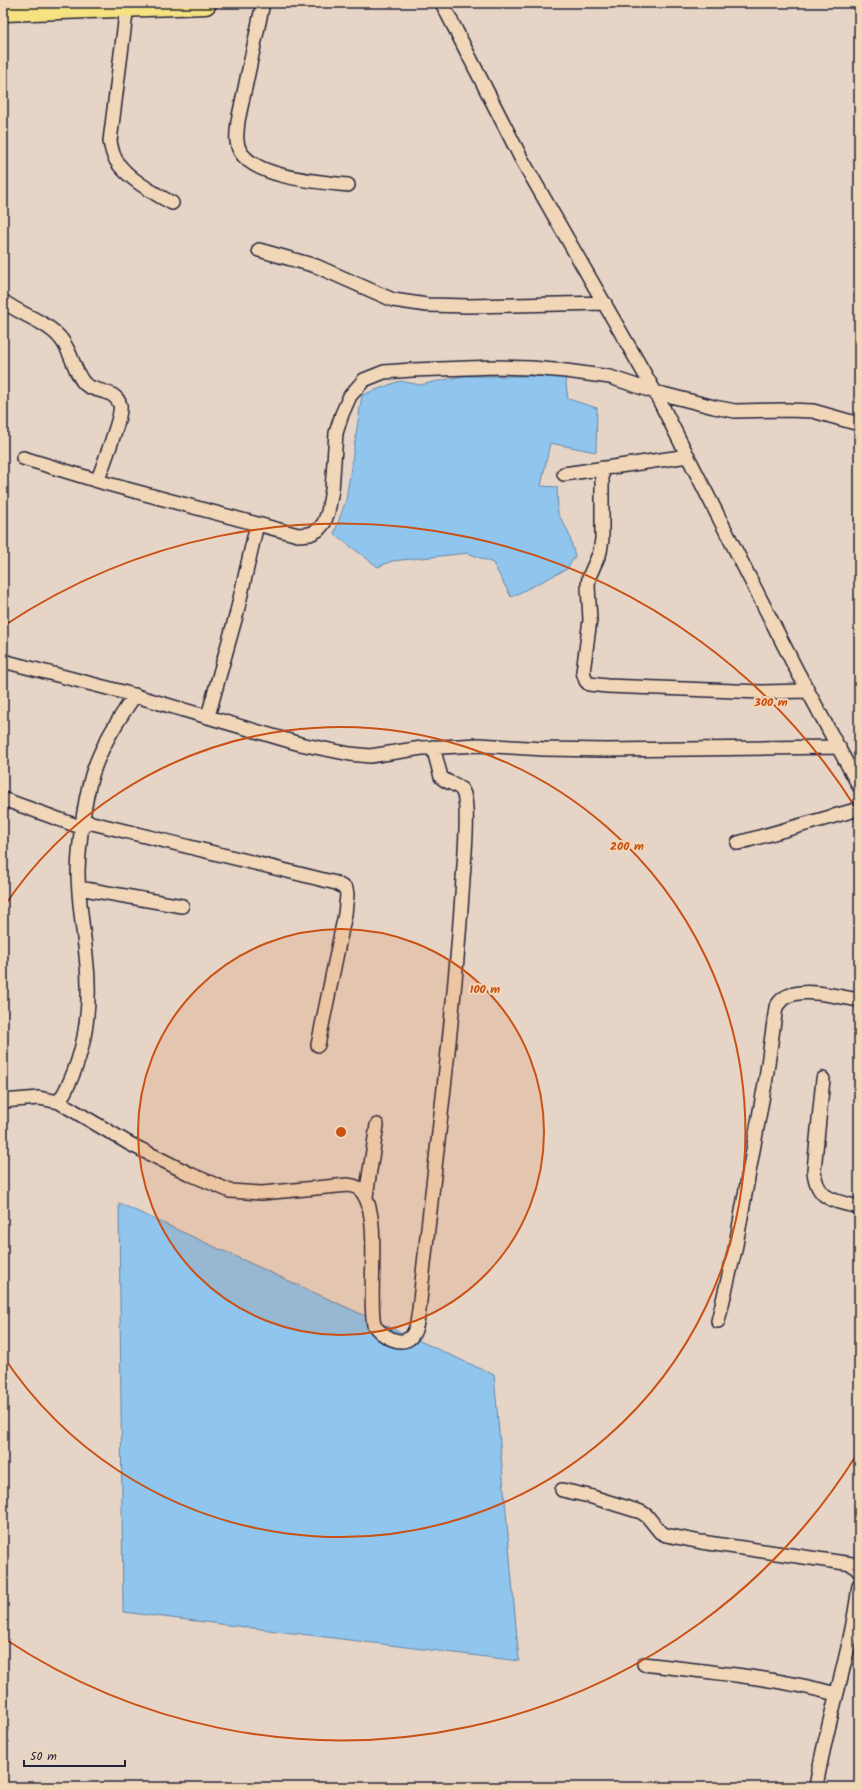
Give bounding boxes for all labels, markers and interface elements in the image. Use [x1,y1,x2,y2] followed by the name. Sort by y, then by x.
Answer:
[753,693,788,712] text: 300 m
[610,837,644,856] text: 200 m
[470,980,500,999] text: 100 m
[334,1125,348,1139] centre of rings
[24,1742,125,1768] scale bar
[30,1747,57,1766] text: 50 m

